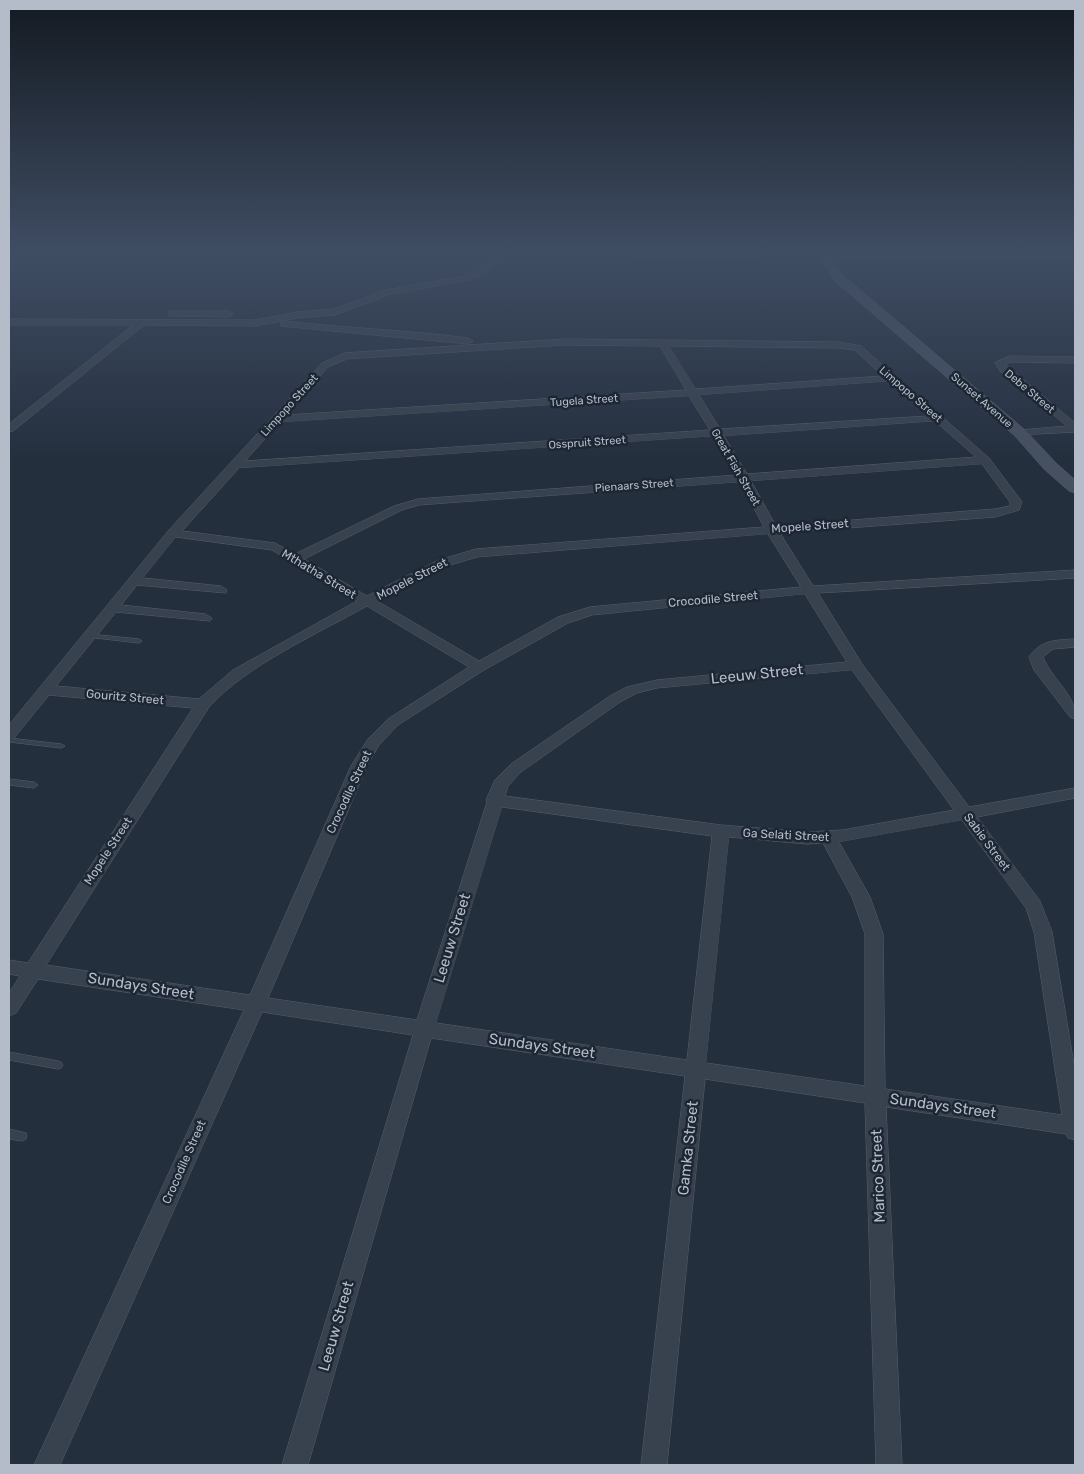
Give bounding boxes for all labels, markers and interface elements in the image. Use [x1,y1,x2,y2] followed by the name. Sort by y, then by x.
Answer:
[877,364,945,426] street label: Limpopo Street
[1002,367,1058,416] street label: Debe Street
[948,370,1015,431] street label: Sunset Avenue
[258,371,321,439] street label: Limpopo Street
[550,392,619,409] street label: Tugela Street
[708,426,763,509] street label: Great Fish Street
[548,433,627,452] street label: Osspruit Street
[594,476,675,495] street label: Pienaars Street
[771,516,849,536] street label: Mopele Street
[279,546,359,602] street label: Mthatha Street
[374,555,450,603] street label: Mopele Street
[667,588,759,610] street label: Crocodile Street
[710,660,804,688] street label: Leeuw Street
[85,687,165,707] street label: Gouritz Street
[324,748,375,836] street label: Crocodile Street
[961,810,1013,874] street label: Sabie Street
[81,814,135,887] street label: Mopele Street
[742,826,830,844] street label: Ga Selati Street
[430,891,474,985] street label: Leeuw Street
[87,969,195,1003] street label: Sundays Street
[488,1030,596,1062] street label: Sundays Street
[889,1090,997,1122] street label: Sundays Street
[674,1100,702,1196] street label: Gamka Street
[159,1118,209,1206] street label: Crocodile Street
[867,1129,889,1223] street label: Marico Street
[315,1279,357,1373] street label: Leeuw Street

